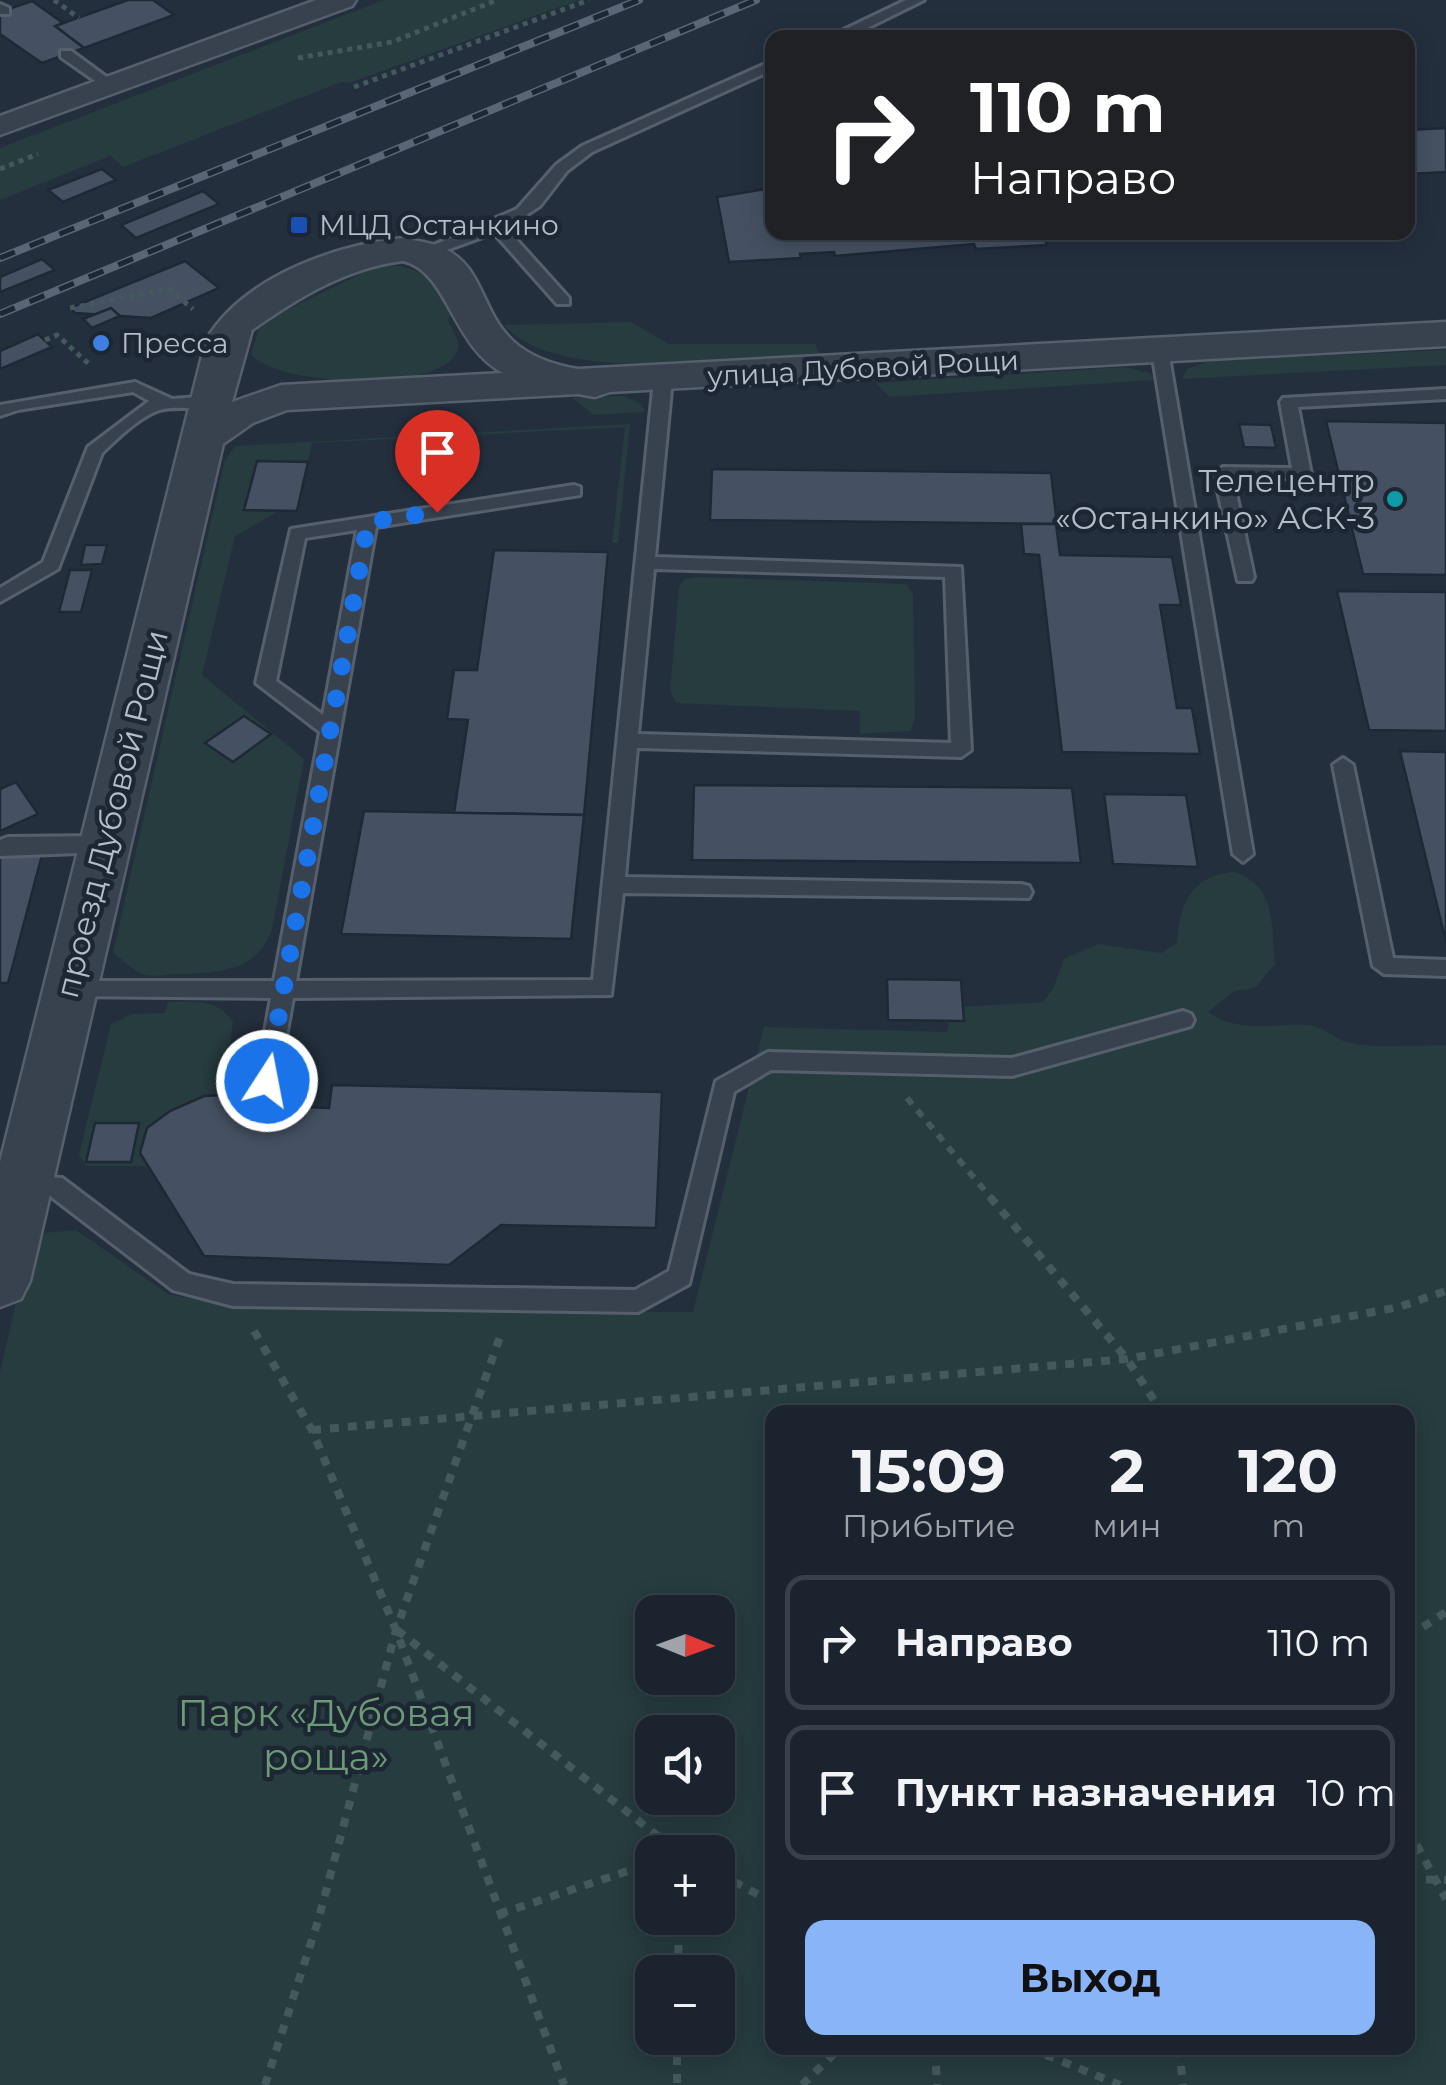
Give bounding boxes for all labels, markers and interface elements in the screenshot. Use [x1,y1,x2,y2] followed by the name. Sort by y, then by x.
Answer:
[970,64,1166,150] text: 110 m
[805,70,935,200] icon: right
[970,150,1176,205] text: Направо
[319,208,559,242] place label: МЦД Останкино
[288,214,310,236] marker: МЦД Останкино
[121,326,228,360] place label: Пресса
[90,332,112,354] marker: Пресса
[705,343,1020,393] street label: улица Дубовой Рощи
[395,410,480,513] pin
[410,425,465,480] icon: arrive
[1055,461,1375,537] place label: Телецентр «Останкино» АСК-3
[1384,488,1406,510] marker: Телецентр «Останкино» АСК-3
[47,626,176,1002] street label: проезд Дубовой Рощи
[215,1029,319,1133] position arrow
[852,1434,1006,1507] text: 15:09
[1109,1434,1145,1507] text: 2
[1238,1434,1338,1507] text: 120
[842,1506,1015,1545] text: Прибытие
[1092,1506,1161,1545] text: мин
[1271,1506,1305,1545] text: m
[635,1595,735,1695] north arrow
[635,1595,735,2055] map controls
[810,1615,865,1670] icon: right
[895,1619,1073,1666] text: Направо
[1267,1619,1370,1666] text: 110 m
[177,1689,475,1780] park label: Парк «Дубовая роща»
[635,1715,735,1815] button: sound
[810,1765,865,1820] icon: arrive
[895,1769,1277,1816] text: Пункт назначения
[1307,1769,1396,1816] text: 10 m
[635,1835,735,1935] button: +
[805,1920,1375,2035] button: Выход
[635,1955,735,2055] button: −

